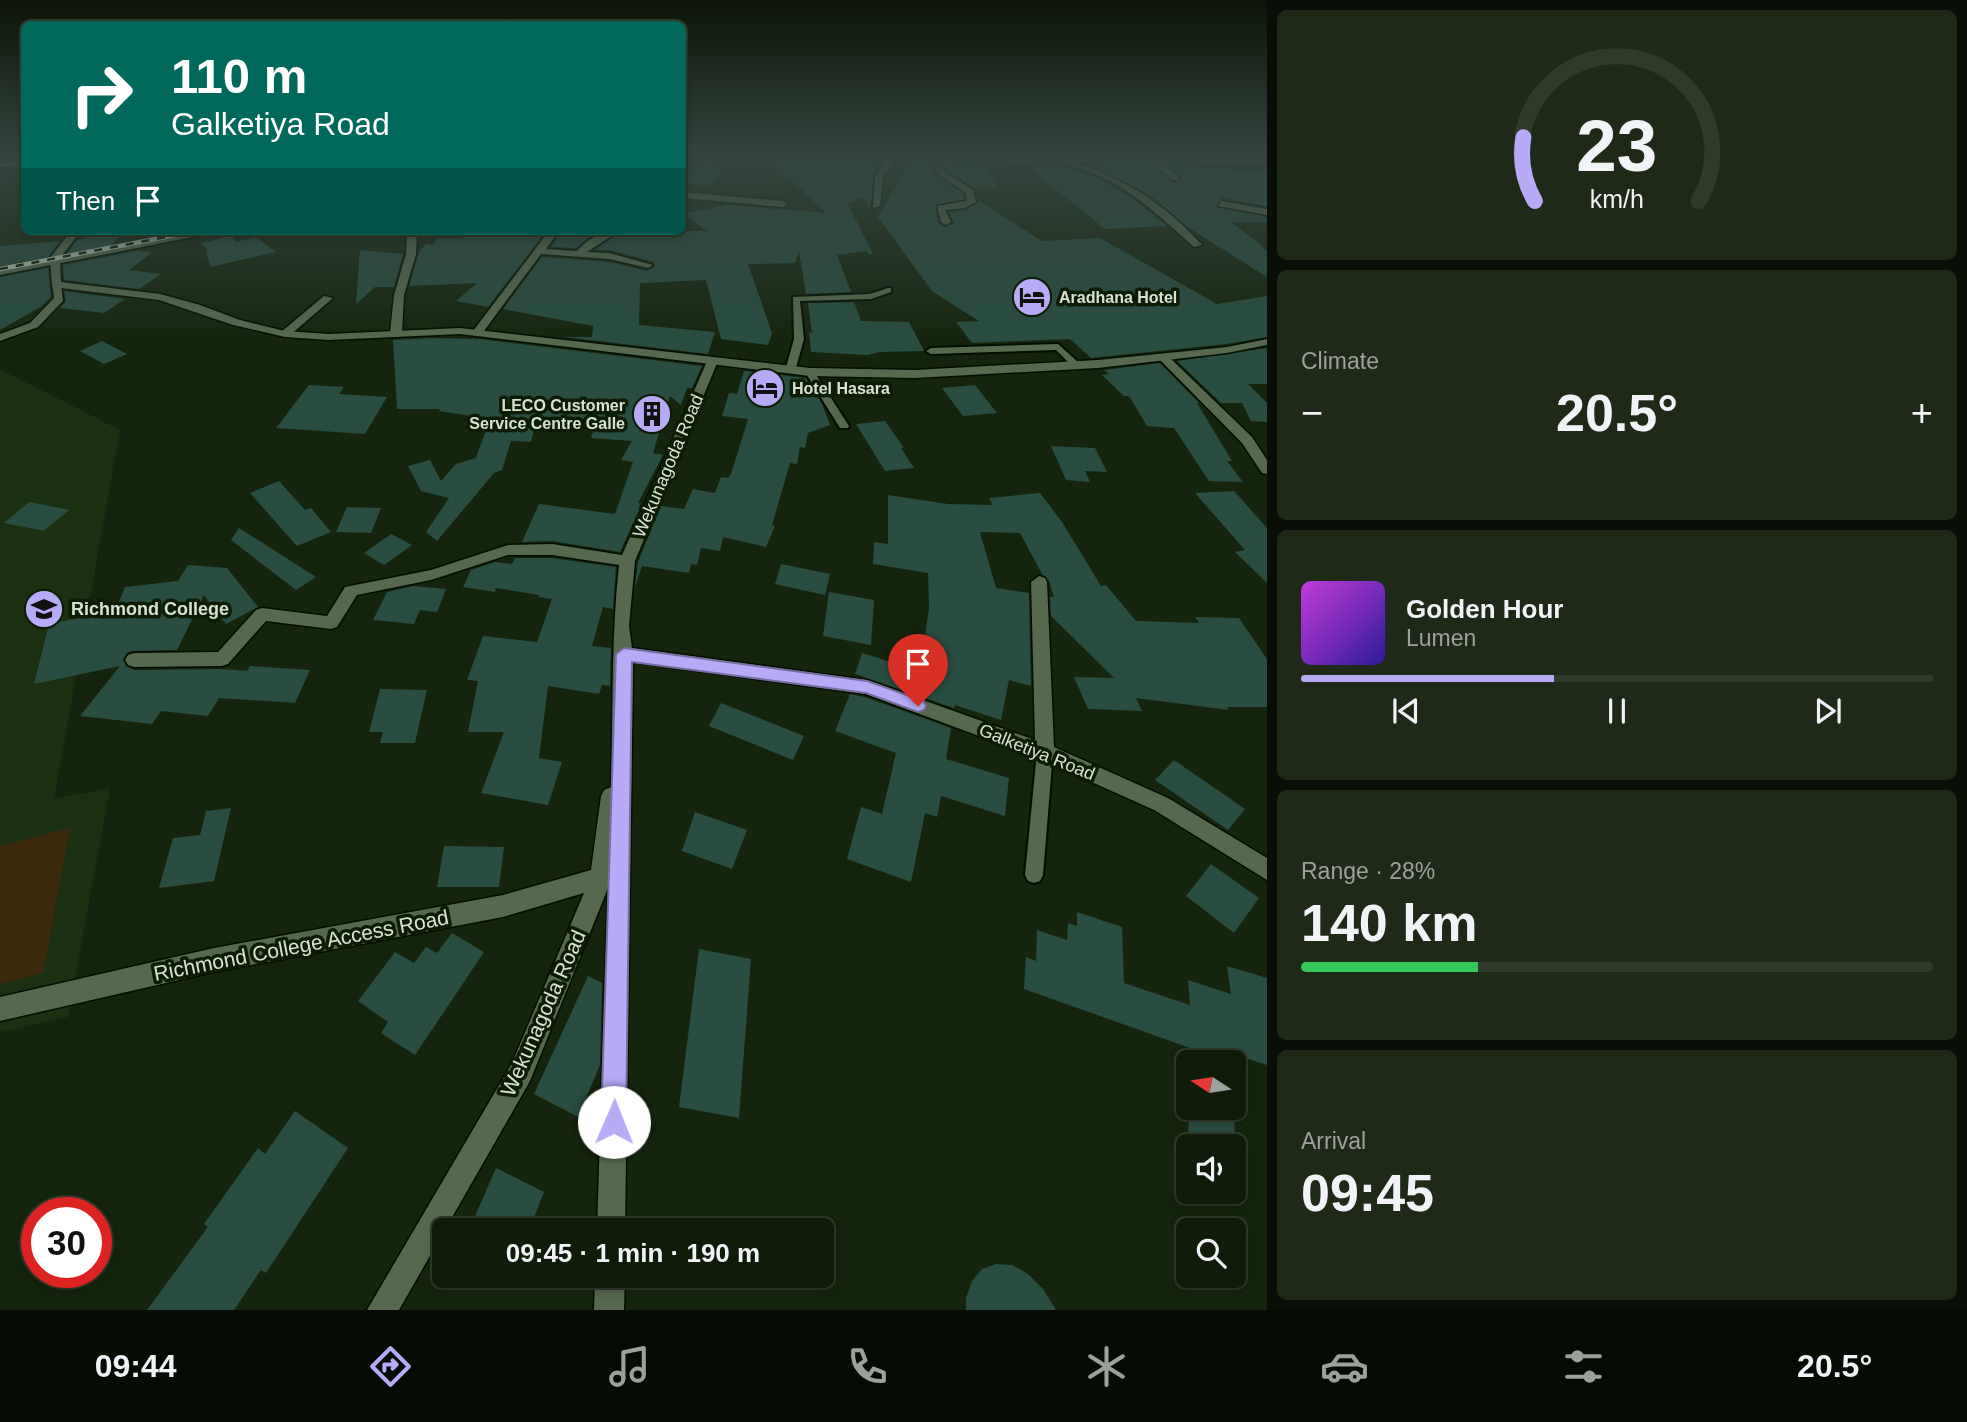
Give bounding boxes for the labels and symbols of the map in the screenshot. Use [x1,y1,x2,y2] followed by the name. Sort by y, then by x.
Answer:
[1011,276,1053,318] hotel icon: Aradhana Hotel
[1059,289,1177,306] place label: Aradhana Hotel
[744,367,786,409] hotel icon: Hotel Hasara
[792,380,890,397] place label: Hotel Hasara
[629,391,707,541] street label: Wekunagoda Road
[631,393,673,435] building icon: LECO Customer Service Centre Galle
[469,397,625,432] place label: LECO Customer Service Centre Galle
[23,588,65,630] school or university icon: Richmond College
[71,599,229,619] place label: Richmond College
[888,634,948,706] pin
[976,720,1098,784] street label: Galketiya Road
[152,905,450,985] street label: Richmond College Access Road
[496,926,590,1100] street label: Wekunagoda Road
[1176,1050,1246,1120] north arrow
[577,1085,651,1159] position arrow
[21,1197,112,1288] speed limit sign: 30

